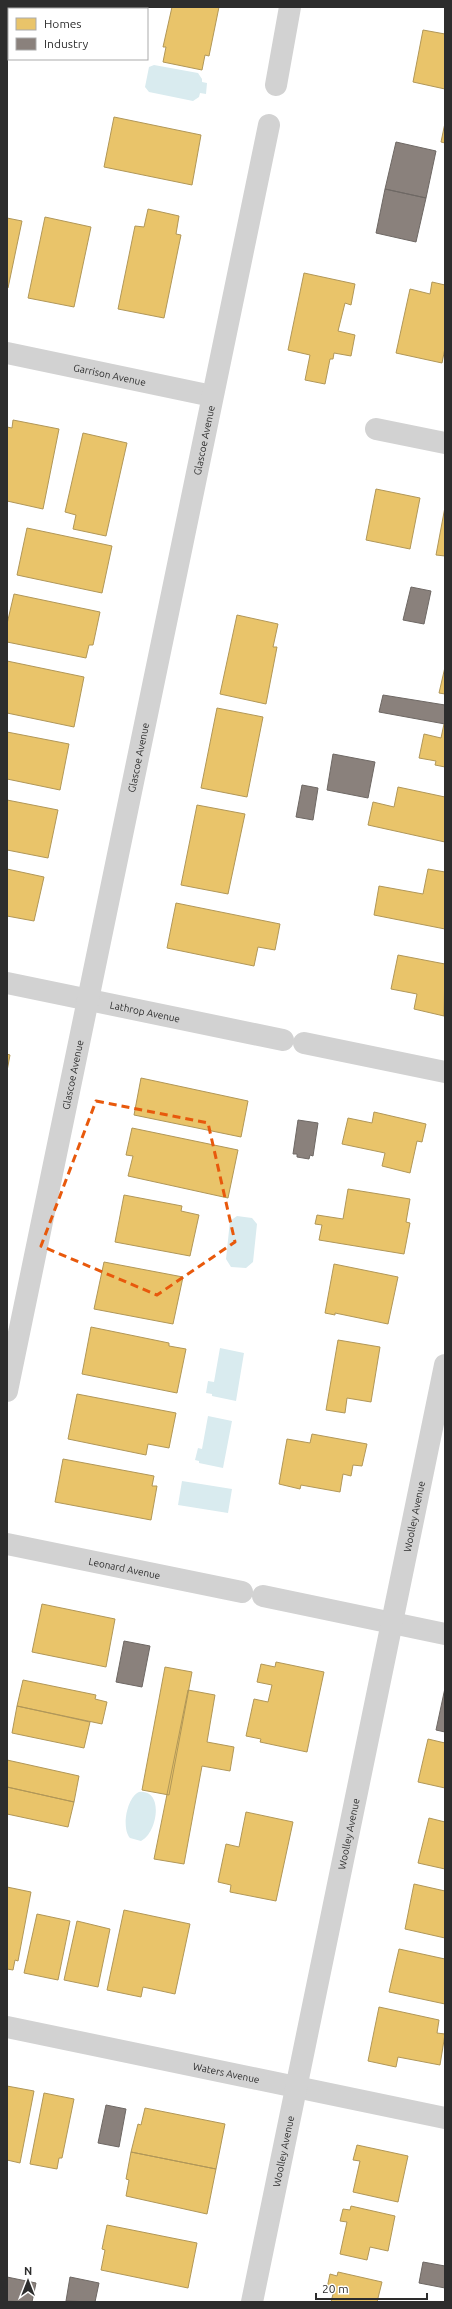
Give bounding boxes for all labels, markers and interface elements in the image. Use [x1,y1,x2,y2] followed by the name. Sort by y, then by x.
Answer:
[8,8,148,60] legend
[44,17,82,30] text: Homes
[44,37,89,50] text: Industry
[72,362,147,388] street label: Garrison Avenue
[192,404,217,476] street label: Glascoe Avenue
[126,722,151,793] street label: Glascoe Avenue
[109,999,181,1025] street label: Lathrop Avenue
[60,1039,86,1111] street label: Glascoe Avenue
[402,1480,427,1553] street label: Woolley Avenue
[88,1556,161,1581] street label: Leonard Avenue
[336,1797,362,1871] street label: Woolley Avenue
[192,2061,261,2085] street label: Waters Avenue
[271,2115,296,2188] street label: Woolley Avenue
[8,2261,48,2301] north arrow
[24,2265,32,2277] text: N
[316,2275,427,2301] scale bar
[322,2282,349,2295] text: 20 m

